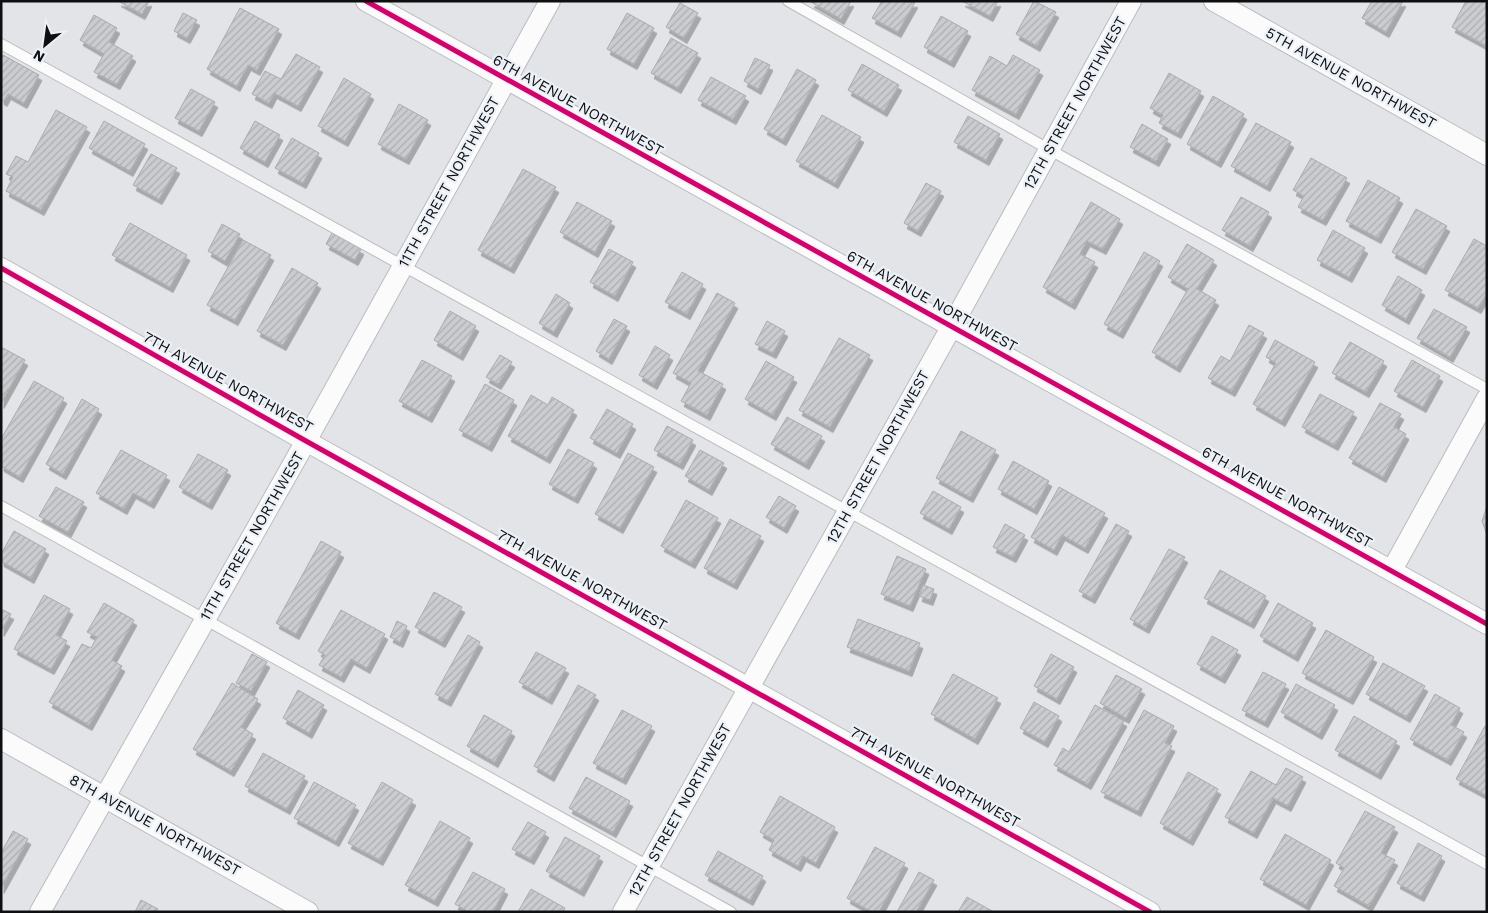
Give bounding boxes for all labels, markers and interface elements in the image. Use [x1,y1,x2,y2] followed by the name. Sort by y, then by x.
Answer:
[1020,13,1130,193] street label: 12TH STREET NORTHWEST
[20,20,70,70] north arrow
[1263,24,1439,132] street label: 5TH AVENUE NORTHWEST
[30,47,47,66] text: N
[489,50,667,160] street label: 6TH AVENUE NORTHWEST
[395,94,503,270] street label: 11TH STREET NORTHWEST
[843,246,1021,356] street label: 6TH AVENUE NORTHWEST
[140,328,316,436] street label: 7TH AVENUE NORTHWEST
[823,367,933,547] street label: 12TH STREET NORTHWEST
[1198,442,1376,552] street label: 6TH AVENUE NORTHWEST
[196,448,308,624] street label: 11TH STREET NORTHWEST
[494,526,670,634] street label: 7TH AVENUE NORTHWEST
[625,720,735,900] street label: 12TH STREET NORTHWEST
[847,723,1023,831] street label: 7TH AVENUE NORTHWEST
[66,770,244,880] street label: 8TH AVENUE NORTHWEST

